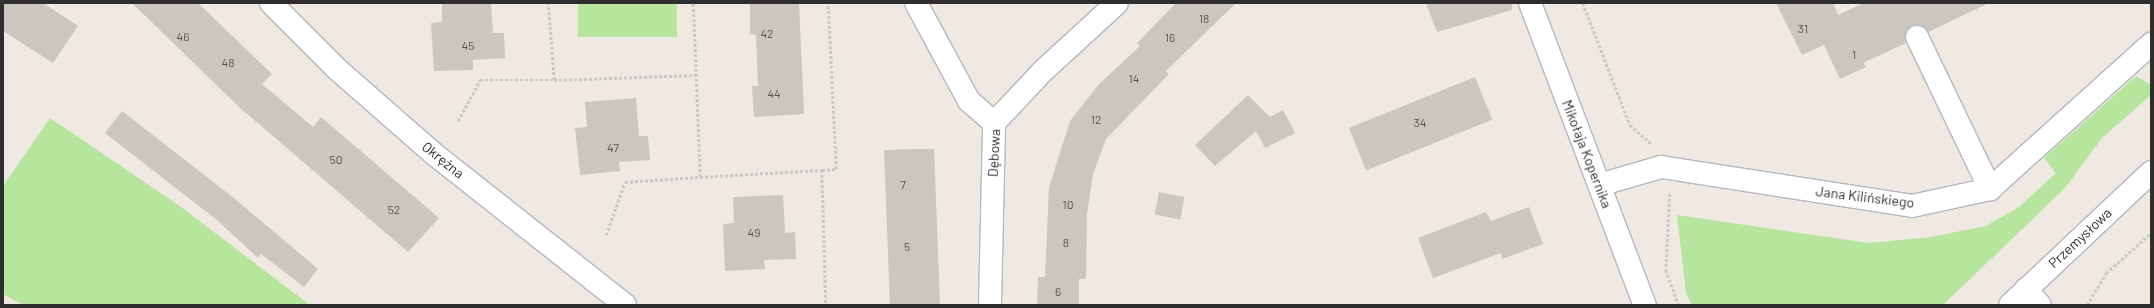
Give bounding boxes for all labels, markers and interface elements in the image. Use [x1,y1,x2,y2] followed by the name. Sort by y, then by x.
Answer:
[1199,12,1209,26] house number: 18
[1798,22,1808,36] house number: 31
[760,27,774,41] house number: 42
[177,30,189,44] house number: 46
[1165,31,1175,45] house number: 16
[462,39,474,53] house number: 45
[1852,48,1856,62] house number: 1
[222,56,234,70] house number: 48
[1129,72,1139,86] house number: 14
[767,87,781,101] house number: 44
[1559,97,1615,211] street label: Mikołaja Kopernika
[1091,113,1101,127] house number: 12
[1414,116,1426,130] house number: 34
[984,129,1004,177] street label: Dębowa
[419,138,467,182] street label: Okrężna
[607,141,619,155] house number: 47
[330,153,342,167] house number: 50
[900,178,906,192] house number: 7
[1815,183,1915,211] street label: Jana Kilińskiego
[1063,198,1073,212] house number: 10
[388,203,400,217] house number: 52
[2045,204,2115,272] street label: Przemysłowa
[748,226,760,240] house number: 49
[1063,236,1069,250] house number: 8
[904,240,910,254] house number: 5
[1055,285,1061,299] house number: 6

